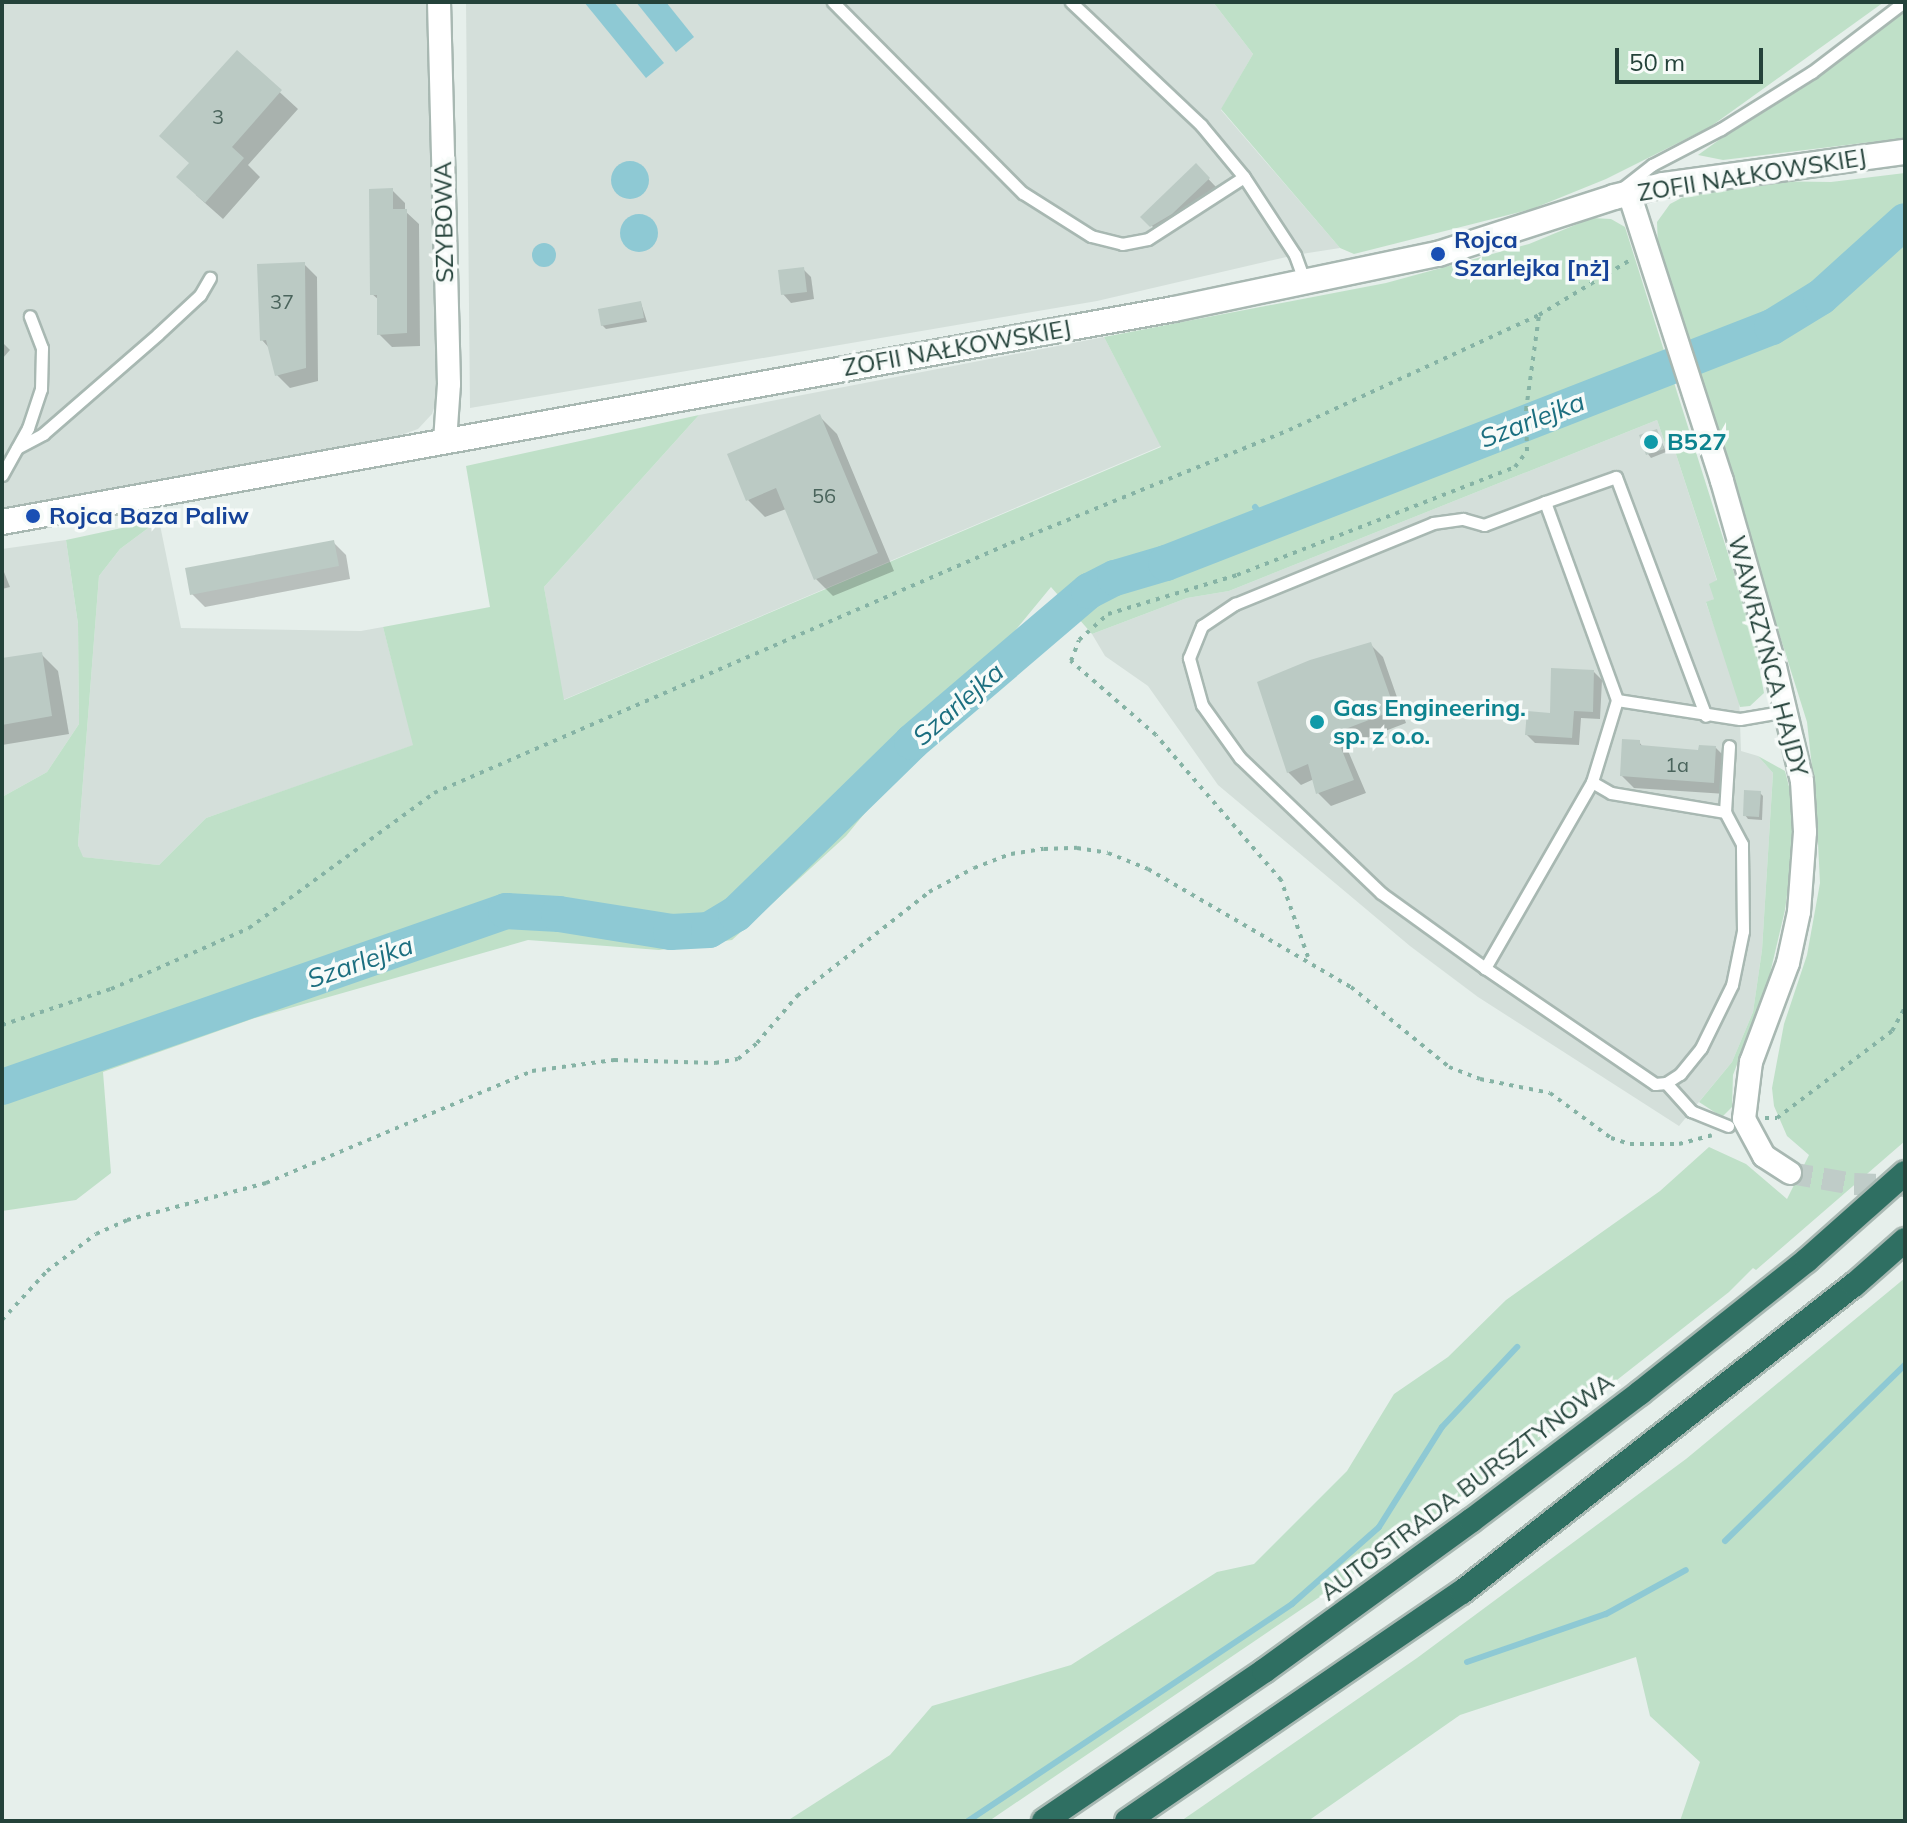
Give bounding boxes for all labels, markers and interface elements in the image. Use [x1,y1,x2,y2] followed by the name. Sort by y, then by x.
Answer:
[1619,32,1767,82] scale bar
[1629,47,1685,77] text: 50 m
[212,104,224,128] house number: 3
[1636,143,1868,207] street label: ZOFII NAŁKOWSKIEJ
[429,161,459,283] street label: SZYBOWA
[1454,226,1611,282] place label: Rojca Szarlejka [nż]
[1429,245,1447,263] marker: Rojca Szarlejka [nż]
[270,289,294,313] house number: 37
[841,314,1073,382] street label: ZOFII NAŁKOWSKIEJ
[1475,386,1589,454] water label: Szarlejka
[1667,428,1727,456] place label: B527
[1642,433,1660,451] marker: B527
[812,483,836,507] house number: 56
[49,502,249,530] place label: Rojca Baza Paliw
[24,507,42,525] marker: Rojca Baza Paliw
[1722,533,1814,779] street label: WAWRZYŃCA HAJDY
[906,656,1010,752] water label: Szarlejka
[1333,694,1526,750] place label: Gas Engineering. sp. z o.o.
[1308,713,1326,731] marker: Gas Engineering. sp. z o.o.
[1665,752,1689,776] house number: 1a
[303,929,417,995] water label: Szarlejka
[1315,1367,1619,1607] street label: AUTOSTRADA BURSZTYNOWA

